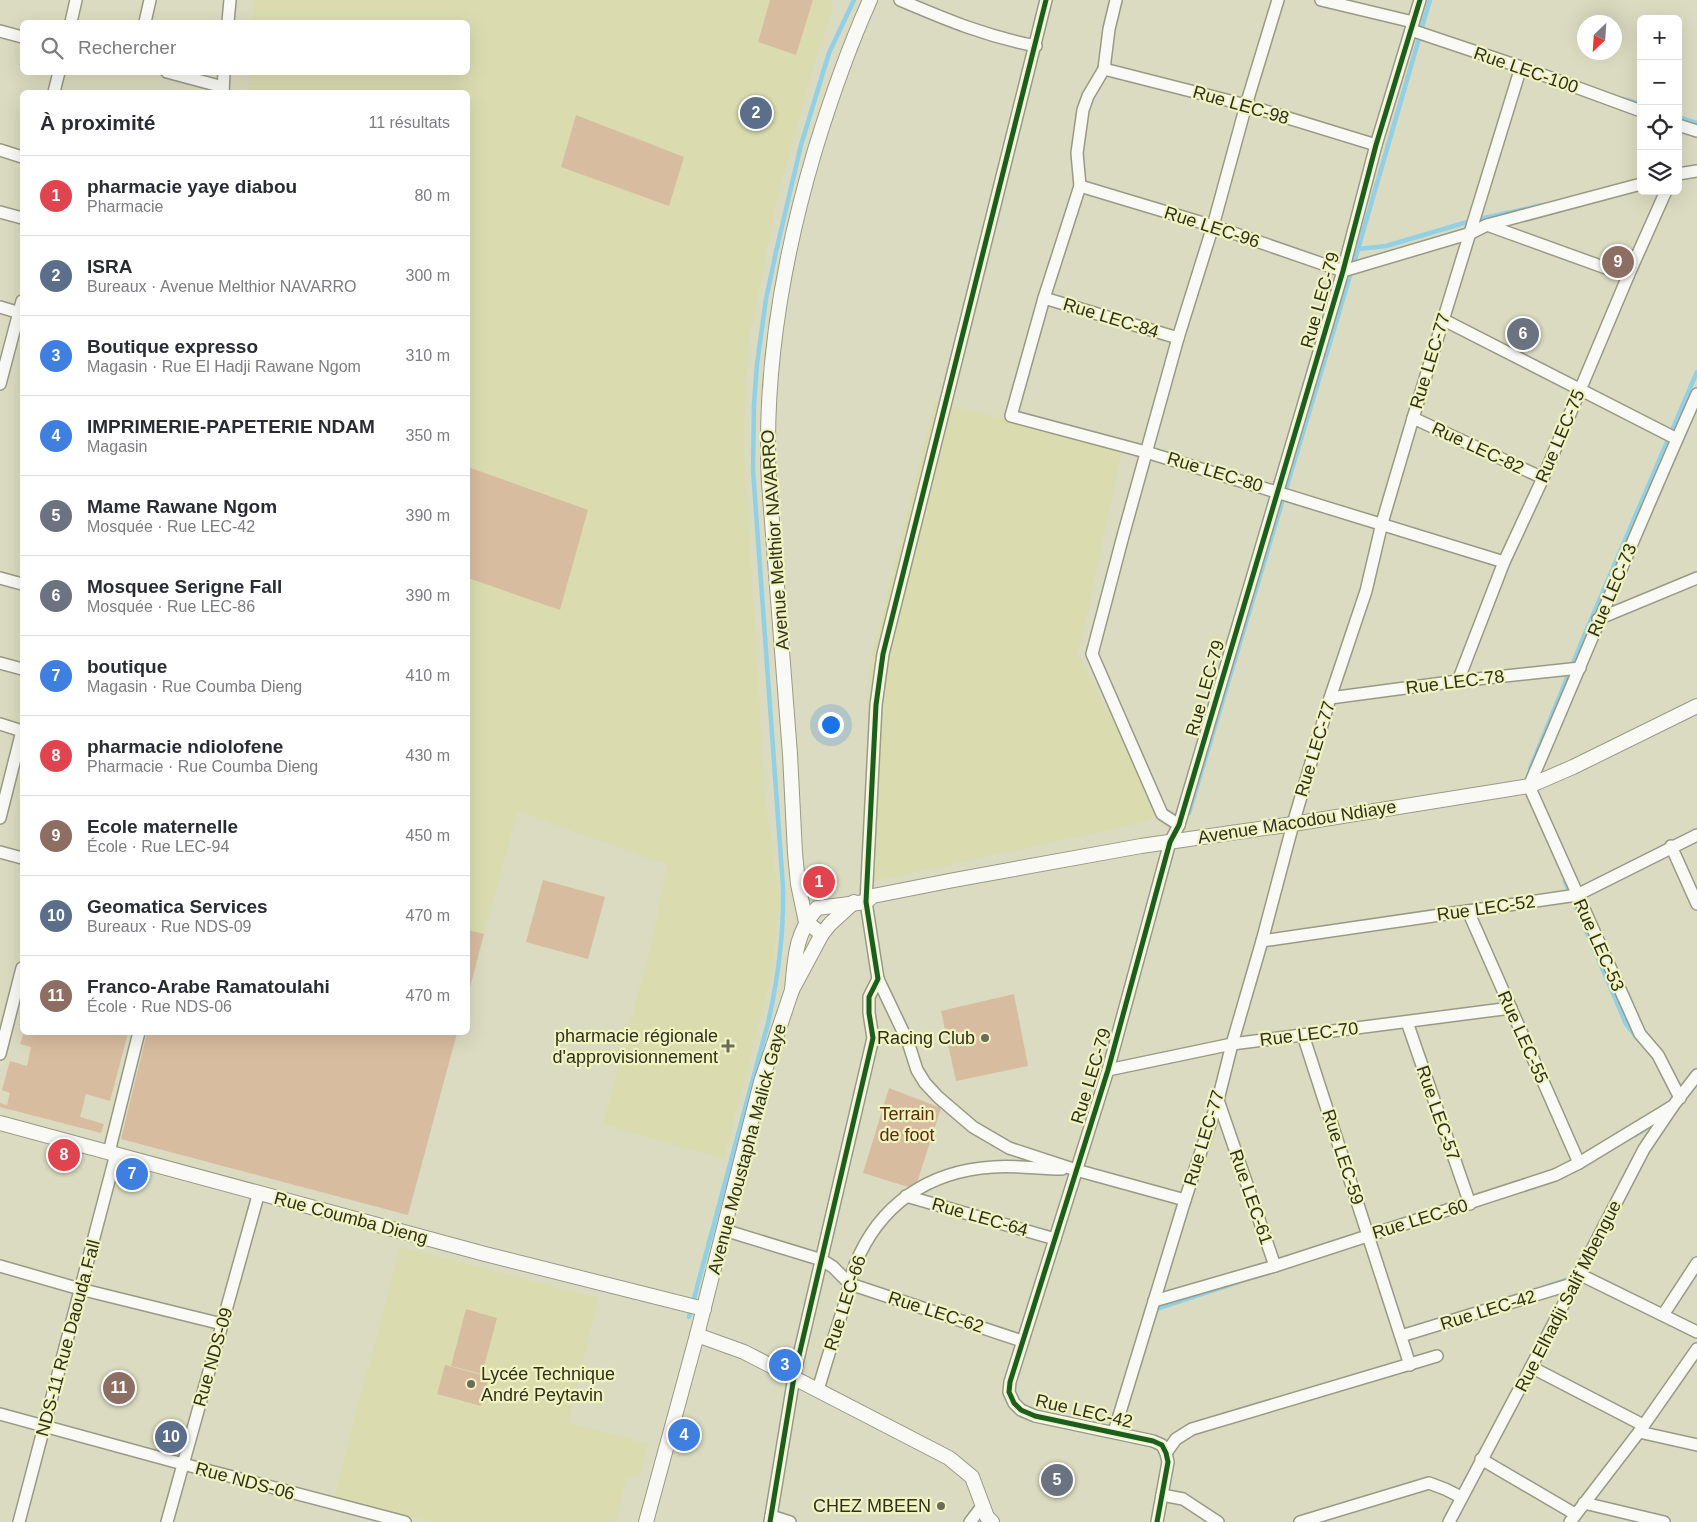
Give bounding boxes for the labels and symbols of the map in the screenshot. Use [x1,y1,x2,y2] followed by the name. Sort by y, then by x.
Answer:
[1577,15,1622,60] north arrow
[1471,43,1581,97] street label: Rue LEC-100
[1191,82,1291,128] street label: Rue LEC-98
[740,94,772,132] pin: 2
[1162,202,1262,252] street label: Rue LEC-96
[1602,243,1634,281] pin: 9
[1297,250,1343,350] street label: Rue LEC-79
[1061,294,1161,342] street label: Rue LEC-84
[1406,311,1454,411] street label: Rue LEC-77
[1507,315,1539,353] pin: 6
[1531,386,1589,486] street label: Rue LEC-75
[1429,418,1527,478] street label: Rue LEC-82
[757,429,793,651] street label: Avenue Melthior NAVARRO
[1165,448,1265,496] street label: Rue LEC-80
[1583,540,1641,640] street label: Rue LEC-73
[1182,638,1228,738] street label: Rue LEC-79
[1405,666,1505,698] street label: Rue LEC-78
[1291,699,1339,799] street label: Rue LEC-77
[818,712,844,738] your location
[1196,796,1398,848] street label: Avenue Macodou Ndiaye
[803,863,835,901] pin: 1
[1436,891,1536,925] street label: Rue LEC-52
[1570,896,1628,994] street label: Rue LEC-53
[1494,988,1552,1086] street label: Rue LEC-55
[1259,1018,1359,1050] street label: Rue LEC-70
[704,1021,790,1277] street label: Avenue Moustapha Malick Gaye
[552,1026,718,1067] place label: pharmacie régionale d'approvisionnement
[1067,1026,1115,1126] street label: Rue LEC-79
[877,1028,975,1048] place label: Racing Club
[979,1032,991,1044] marker: Racing Club
[722,1040,734,1052] marker: pharmacie régionale d'approvisionnement
[1412,1063,1464,1163] street label: Rue LEC-57
[1180,1088,1228,1188] street label: Rue LEC-77
[879,1104,935,1145] park label: Terrain de foot
[1318,1107,1368,1207] street label: Rue LEC-59
[48,1136,80,1174] pin: 8
[1225,1147,1277,1247] street label: Rue LEC-61
[116,1155,148,1193] pin: 7
[272,1188,430,1248] street label: Rue Coumba Dieng
[930,1194,1030,1240] street label: Rue LEC-64
[1370,1195,1470,1243] street label: Rue LEC-60
[1511,1197,1625,1395] street label: Rue Elhadji Salif Mbengue
[32,1237,104,1439] street label: NDS-11 Rue Daouda Fall
[820,1253,870,1353] street label: Rue LEC-66
[1438,1286,1538,1334] street label: Rue LEC-42
[886,1287,986,1337] street label: Rue LEC-62
[189,1305,237,1409] street label: Rue NDS-09
[769,1346,801,1384] pin: 3
[481,1364,615,1405] place label: Lycée Technique André Peytavin
[103,1369,135,1407] pin: 11
[465,1378,477,1390] marker: Lycée Technique André Peytavin
[1033,1390,1135,1432] street label: Rue LEC-42
[668,1416,700,1454] pin: 4
[155,1418,187,1456] pin: 10
[193,1458,297,1504] street label: Rue NDS-06
[1041,1461,1073,1499] pin: 5
[813,1496,931,1516] place label: CHEZ MBEEN
[935,1500,947,1512] marker: CHEZ MBEEN

